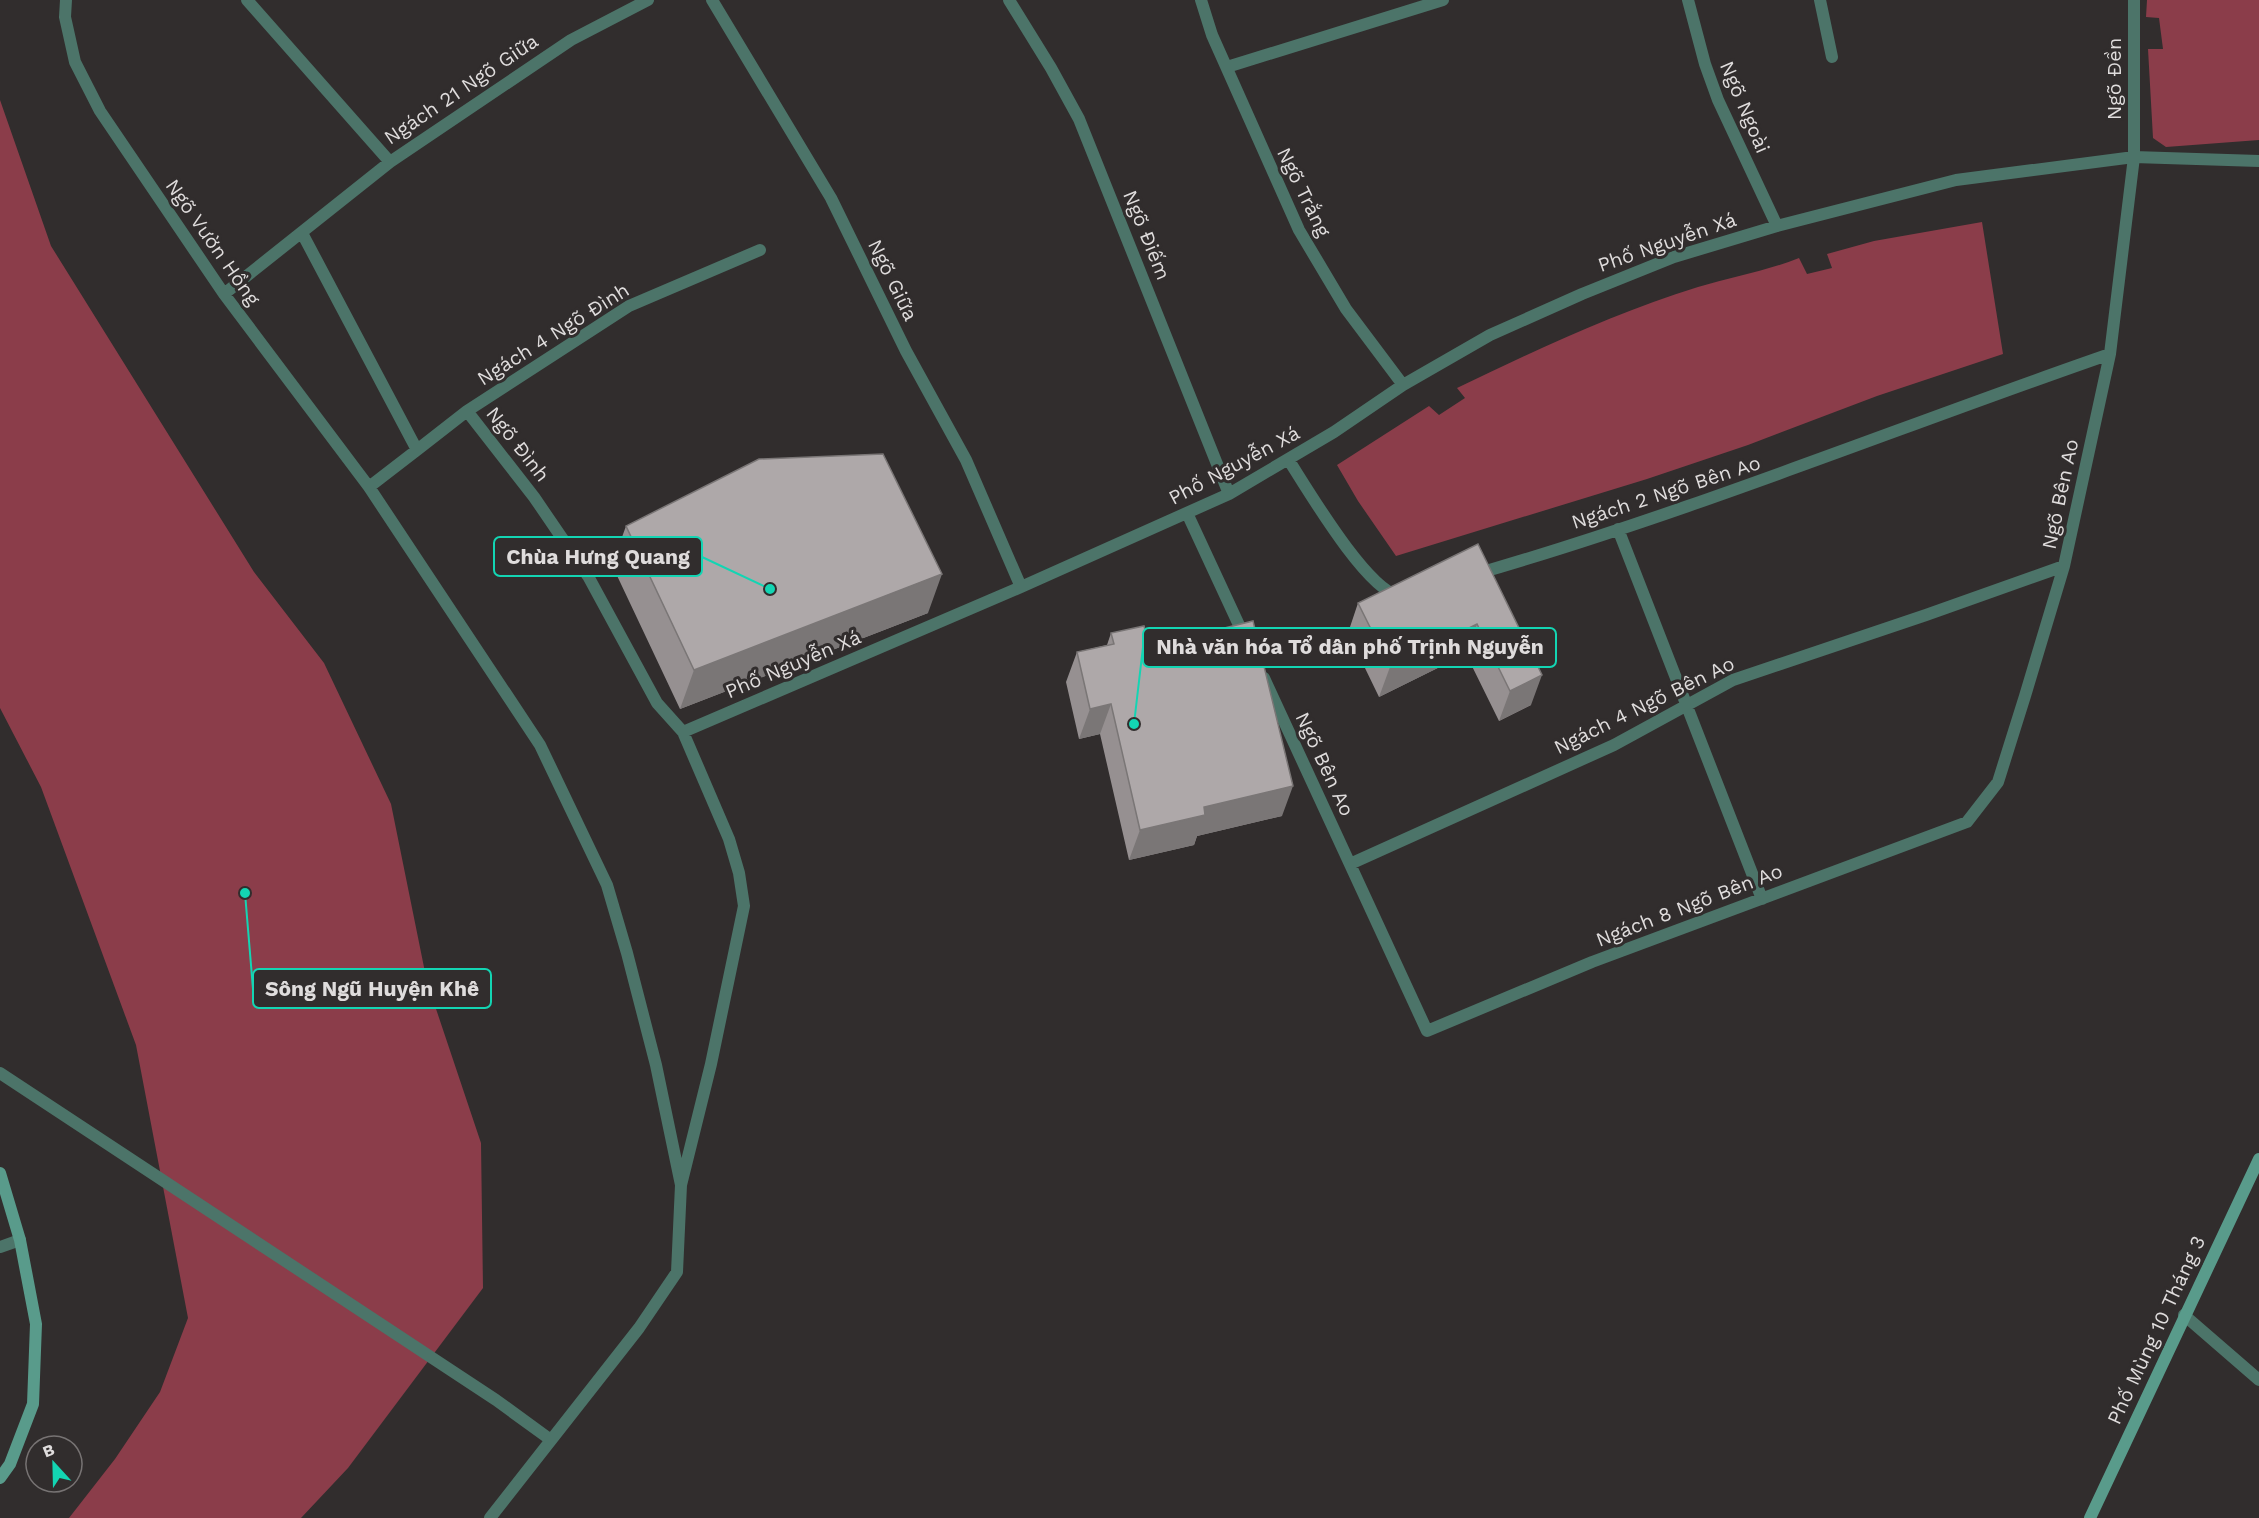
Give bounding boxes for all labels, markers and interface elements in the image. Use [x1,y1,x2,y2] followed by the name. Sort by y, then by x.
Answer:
[379,29,543,149] street label: Ngách 21 Ngõ Giữa
[2102,38,2126,120] street label: Ngõ Đền
[1715,57,1775,157] street label: Ngõ Ngoài
[1272,143,1336,241] street label: Ngõ Trắng
[161,174,266,310] street label: Ngõ Vườn Hồng
[1118,187,1176,283] street label: Ngõ Điếm
[1595,207,1739,277] street label: Phố Nguyễn Xá
[863,235,923,325] street label: Ngõ Giữa
[473,278,633,390] street label: Ngách 4 Ngõ Đình
[481,402,555,486] street label: Ngõ Đình
[1164,420,1304,510] street label: Phố Nguyễn Xá
[2037,437,2083,551] street label: Ngõ Bên Ao
[1568,450,1764,534] street label: Ngách 2 Ngõ Bên Ao
[494,537,702,576] callout: Chùa Hưng Quang
[506,544,690,569] text: Chùa Hưng Quang
[722,625,864,703] street label: Phố Nguyễn Xá
[1143,628,1556,667] callout: Nhà văn hóa Tổ dân phố Trịnh Nguyễn
[1156,634,1544,659] text: Nhà văn hóa Tổ dân phố Trịnh Nguyễn
[1550,651,1738,759] street label: Ngách 4 Ngõ Bên Ao
[1290,708,1360,820] street label: Ngõ Bên Ao
[1592,858,1786,952] street label: Ngách 8 Ngõ Bên Ao
[253,969,491,1008] callout: Sông Ngũ Huyện Khê
[265,976,479,1001] text: Sông Ngũ Huyện Khê
[2102,1232,2210,1428] street label: Phố Mùng 10 Tháng 3
[24,1434,84,1494] north arrow
[40,1440,57,1461] text: B

